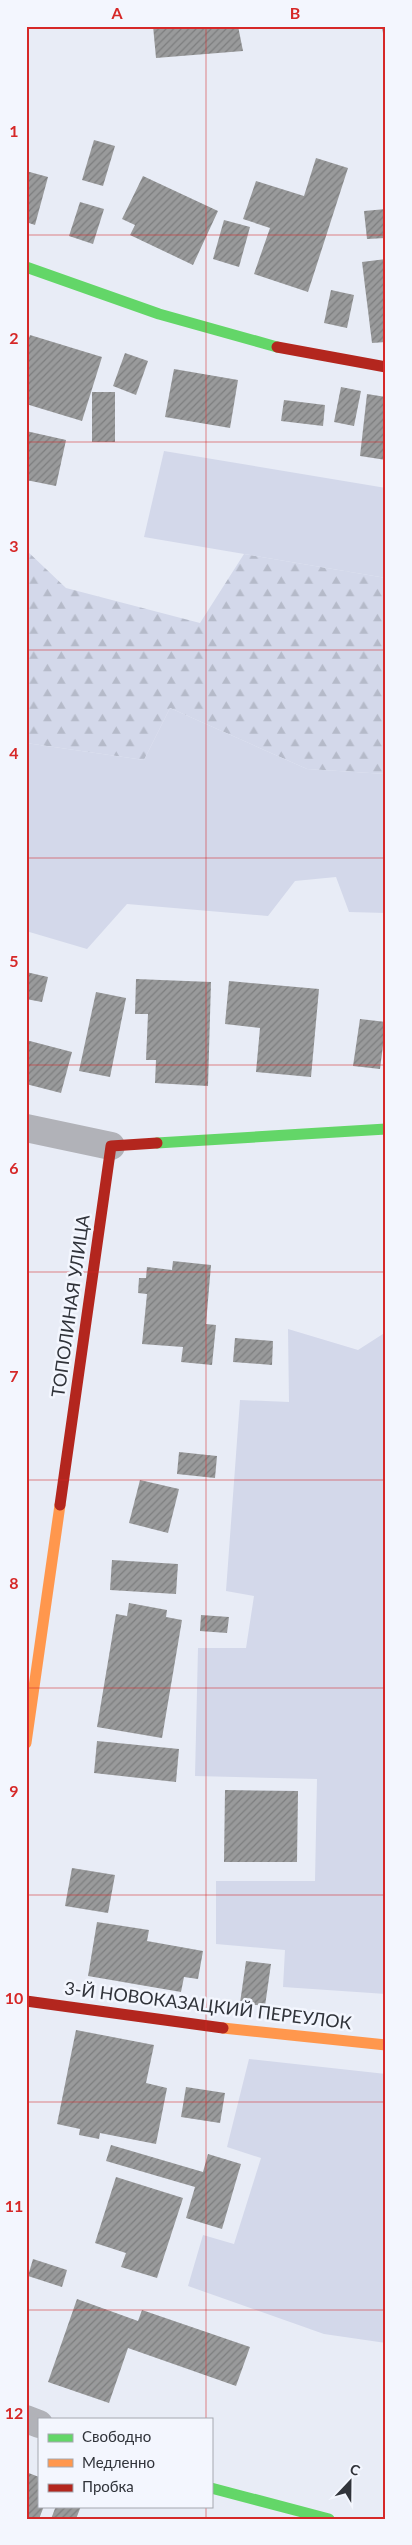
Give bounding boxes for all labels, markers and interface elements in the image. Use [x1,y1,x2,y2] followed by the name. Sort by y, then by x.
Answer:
[110,3,123,22] text: A
[290,3,300,22] text: B
[9,121,19,140] text: 1
[9,328,19,347] text: 2
[9,536,19,555] text: 3
[9,743,19,762] text: 4
[9,951,19,970] text: 5
[9,1158,19,1177] text: 6
[46,1212,94,1399] street label: ТОПОЛИНАЯ УЛИЦА
[9,1366,19,1385] text: 7
[9,1573,19,1592] text: 8
[9,1781,19,1800] text: 9
[63,1976,353,2034] street label: 3-Й НОВОКАЗАЦКИЙ ПЕРЕУЛОК
[5,1988,23,2007] text: 10
[5,2196,23,2215] text: 11
[5,2403,23,2422] text: 12
[38,2418,212,2508] legend
[82,2427,151,2445] text: Свободно
[82,2453,155,2471] text: Медленно
[324,2458,374,2508] north arrow
[348,2460,363,2479] text: С
[82,2477,134,2495] text: Пробка

